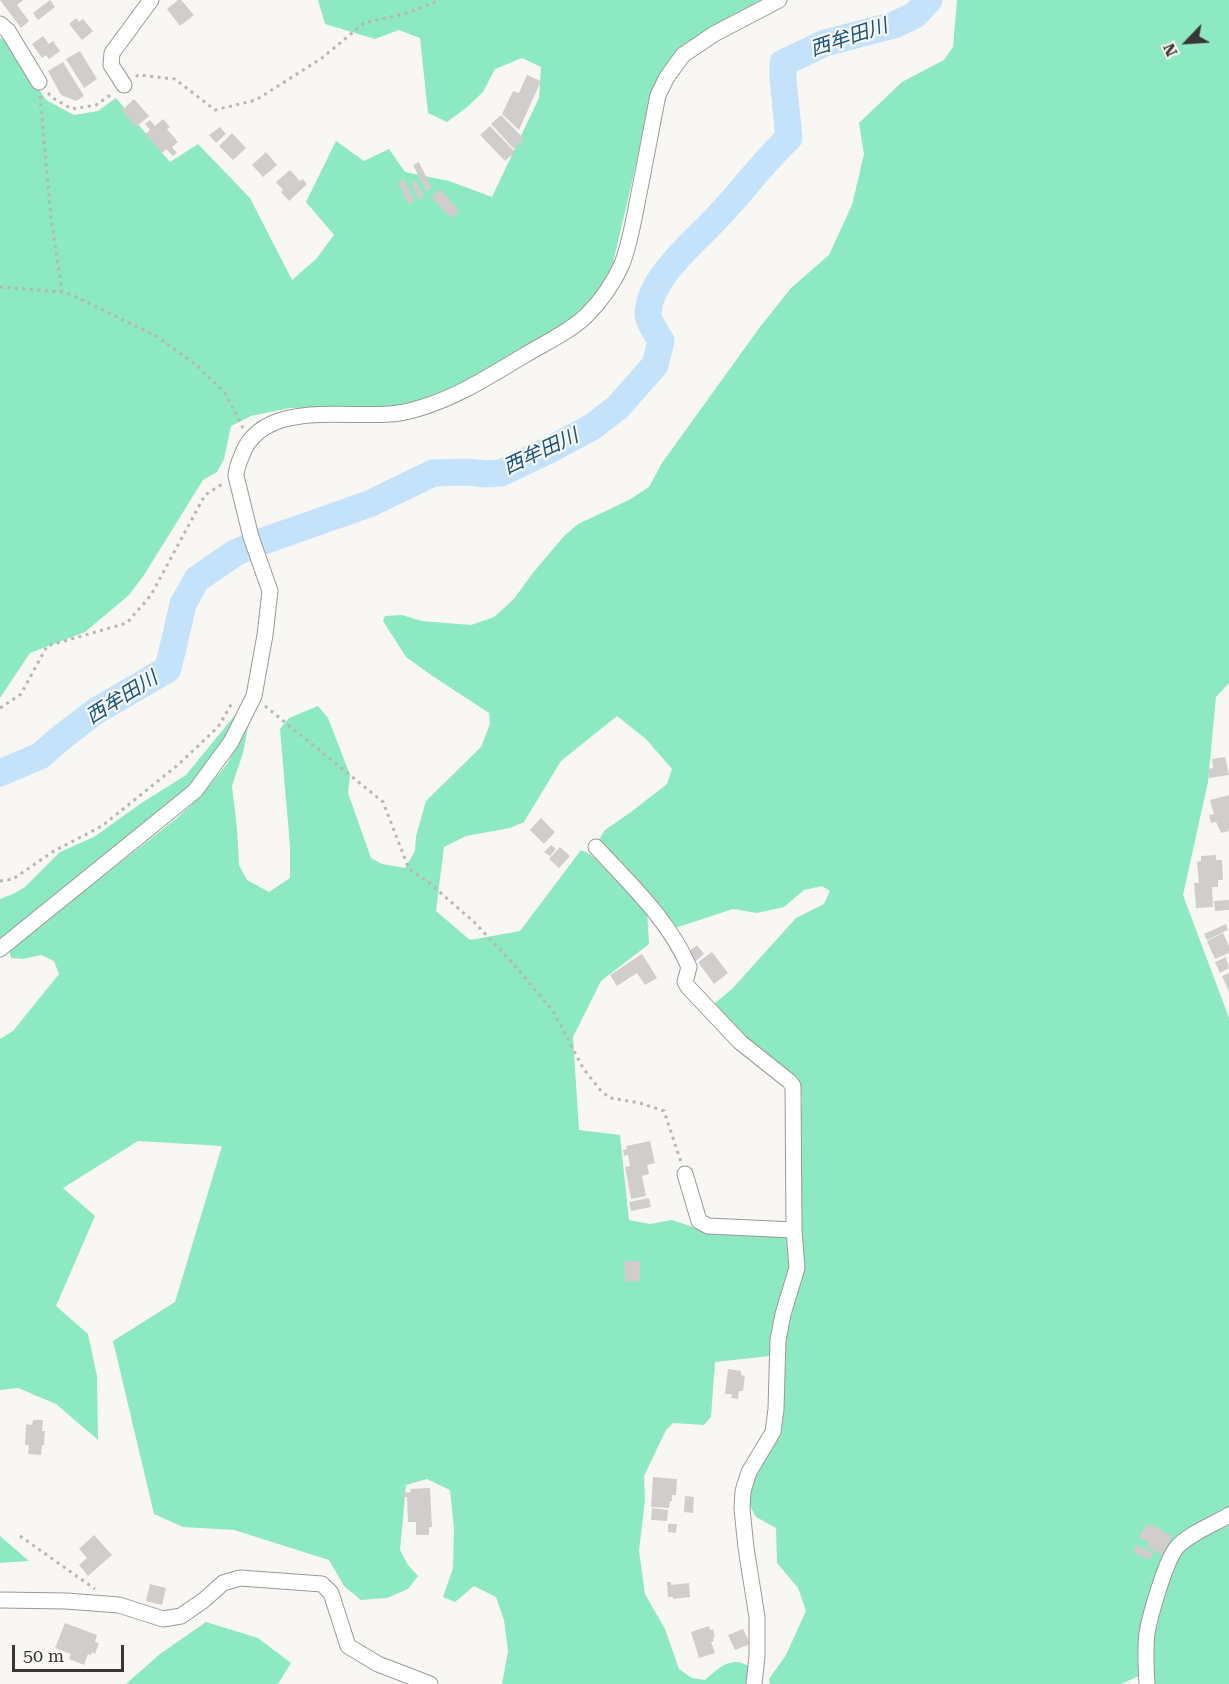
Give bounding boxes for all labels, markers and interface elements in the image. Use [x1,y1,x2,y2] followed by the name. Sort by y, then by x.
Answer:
[1157,12,1217,72] north arrow
[807,14,891,62] water label: 西牟田川
[1159,40,1181,59] text: N
[500,424,582,480] water label: 西牟田川
[82,667,162,729] water label: 西牟田川
[15,1633,128,1671] scale bar
[23,1645,64,1666] text: 50 m

